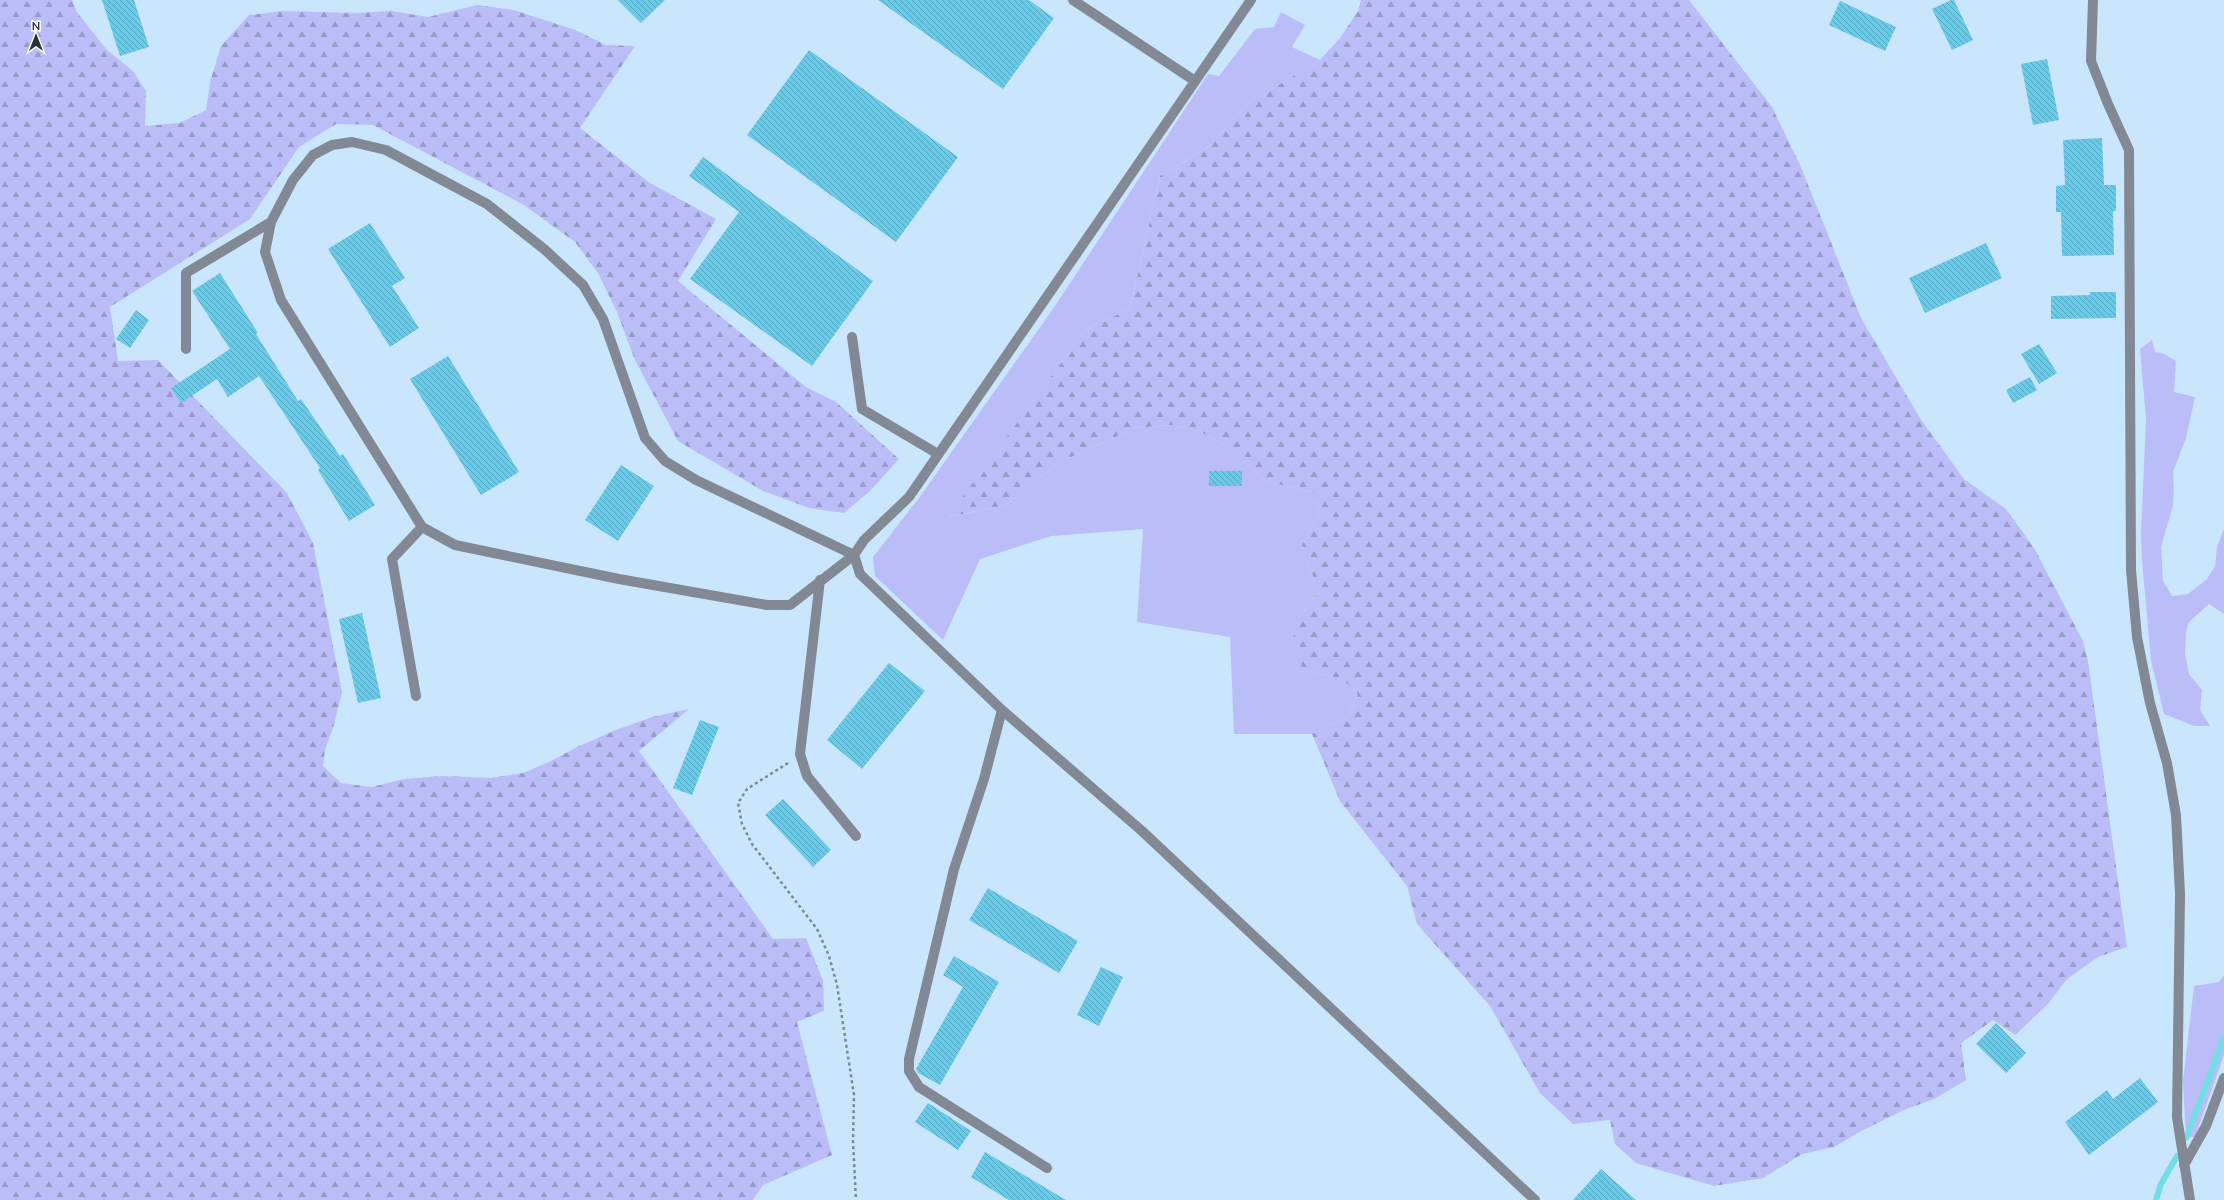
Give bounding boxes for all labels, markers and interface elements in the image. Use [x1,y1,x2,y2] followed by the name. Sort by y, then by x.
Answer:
[16,16,56,56] north arrow
[32,19,40,32] text: N

